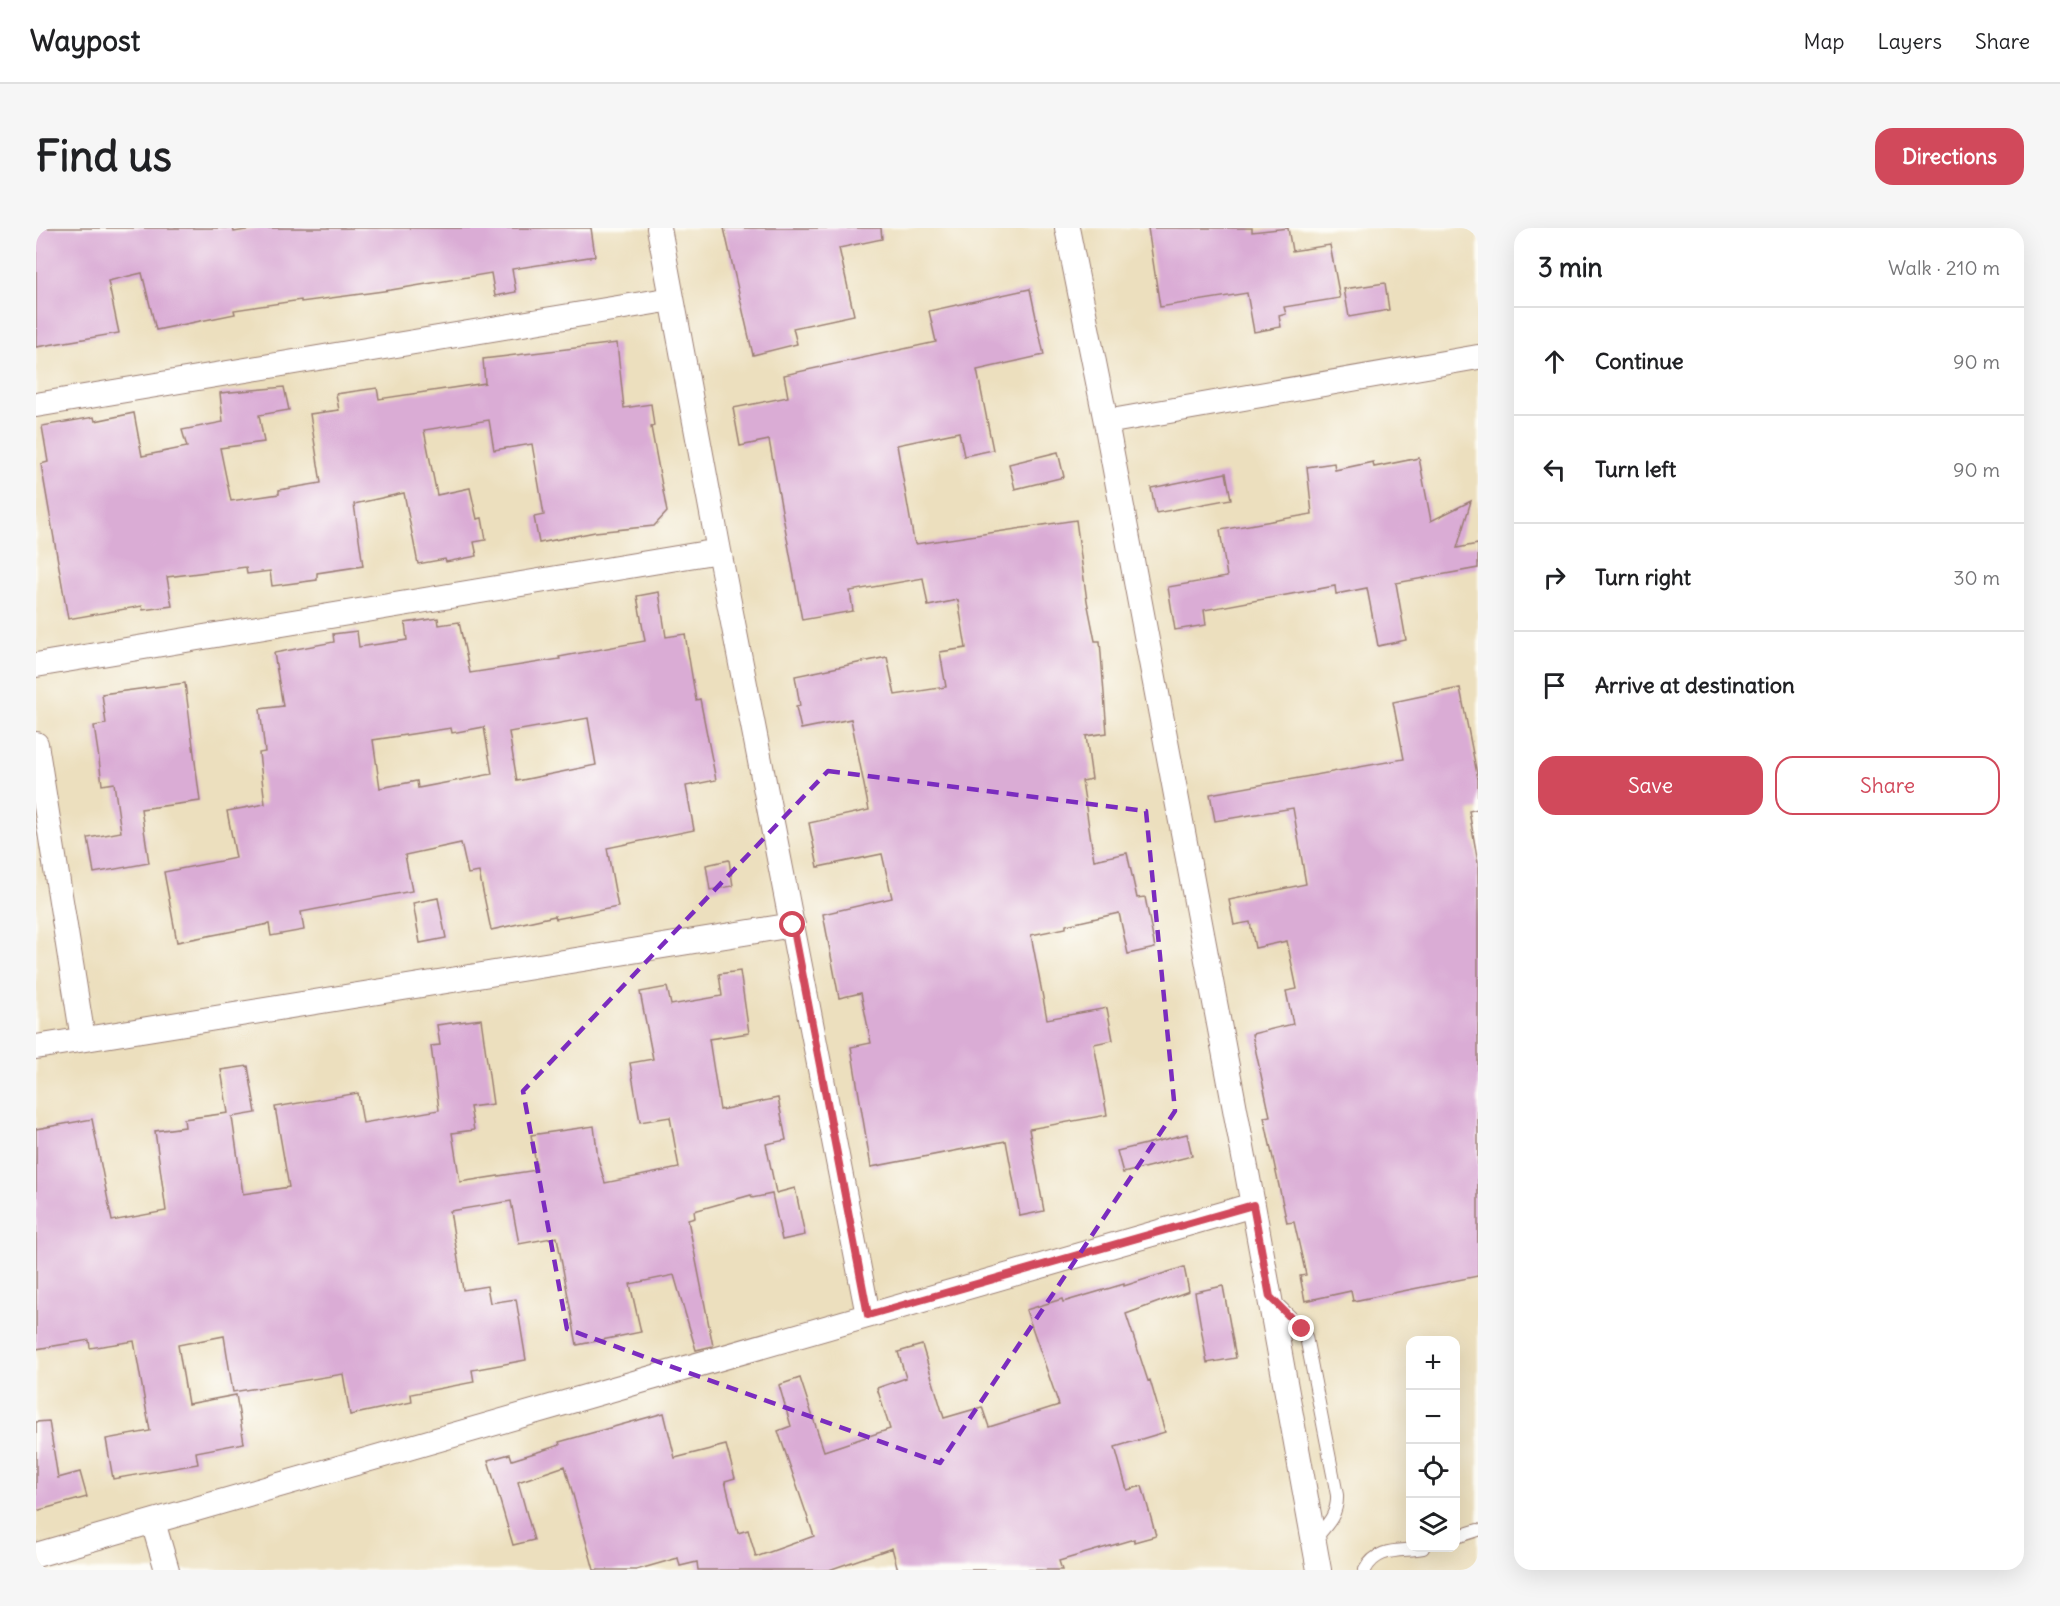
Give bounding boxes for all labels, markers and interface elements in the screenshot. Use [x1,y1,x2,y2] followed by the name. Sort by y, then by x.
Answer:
[30,23,140,59] text: Waypost
[1804,28,1844,55] text: Map
[1877,28,1942,55] text: Layers
[1975,28,2030,55] text: Share
[1875,128,2024,185] button: Directions
[36,130,172,182] text: Find us
[1538,251,1603,284] text: 3 min
[1888,255,2000,280] text: Walk · 210 m
[1538,345,1571,378] icon: ahead
[1595,347,1684,375] text: Continue
[1953,349,2000,374] text: 90 m
[1538,453,1571,486] icon: left
[1595,455,1676,483] text: Turn left
[1953,457,2000,482] text: 90 m
[1538,561,1571,594] icon: right
[1595,563,1691,591] text: Turn right
[1953,565,2000,590] text: 30 m
[1538,669,1571,702] icon: arrive
[1595,671,1795,699] text: Arrive at destination
[1538,756,1763,815] button: Save
[1775,756,2000,815] button: Share
[779,911,805,937] route start
[1288,1315,1314,1341] route end
[1406,1336,1460,1552] map controls
[1406,1336,1460,1390] button: +
[1406,1390,1460,1444] button: −
[1406,1444,1460,1498] button: locate
[1406,1498,1460,1552] button: layers

